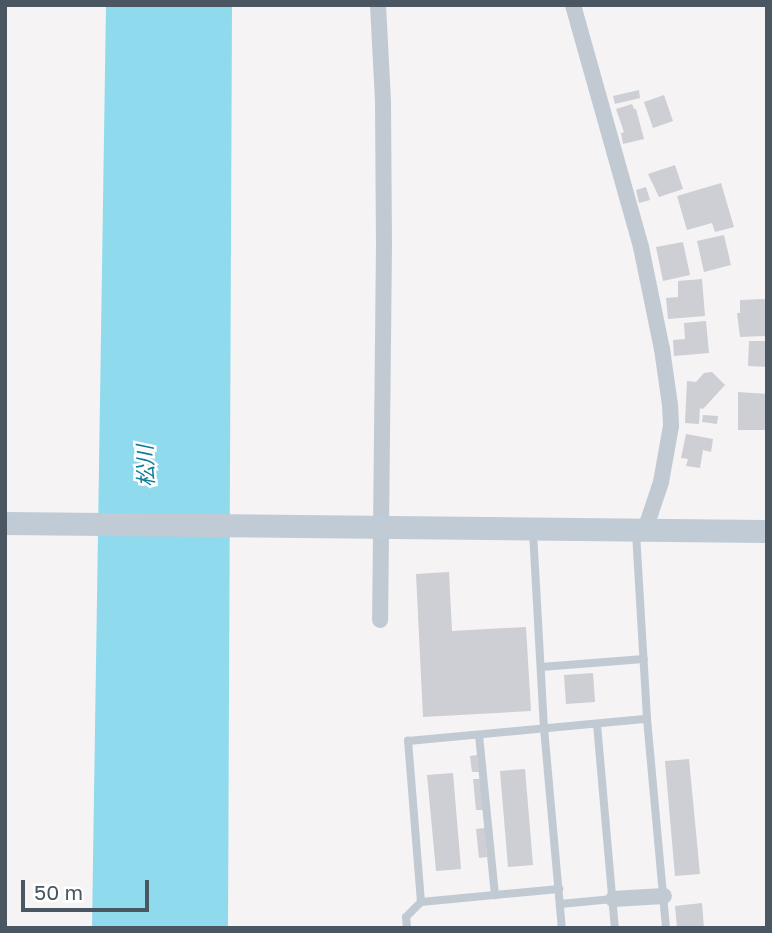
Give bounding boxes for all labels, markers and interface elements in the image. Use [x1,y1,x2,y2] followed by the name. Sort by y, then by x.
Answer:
[132,445,158,487] water label: 松川
[24,866,152,910] scale bar
[34,879,83,905] text: 50 m

